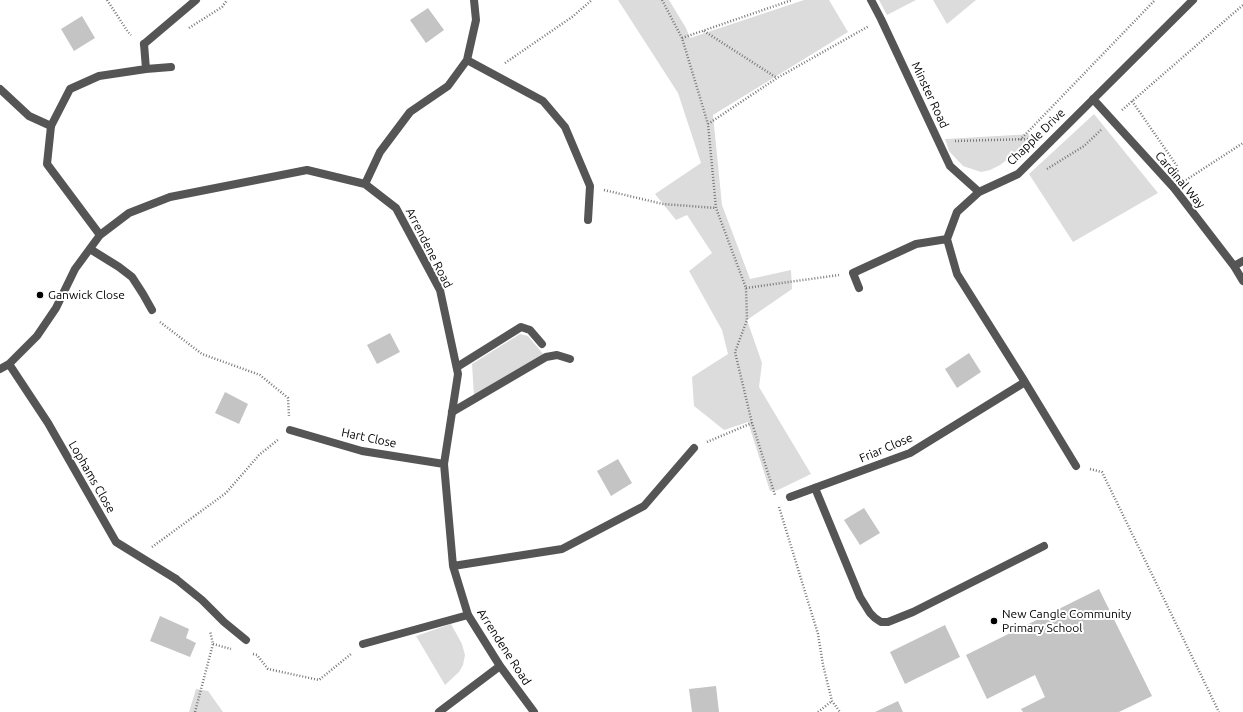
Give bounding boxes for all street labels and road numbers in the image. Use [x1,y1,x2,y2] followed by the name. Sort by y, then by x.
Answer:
[908,59,952,131] street label: Minster Road
[1004,106,1068,168] street label: Chapple Drive
[1152,149,1208,211] street label: Cardinal Way
[403,206,455,290] street label: Arrendene Road
[340,425,398,451] street label: Hart Close
[857,430,915,466] street label: Friar Close
[66,438,118,516] street label: Lophams Close
[474,606,534,688] street label: Arrendene Road

